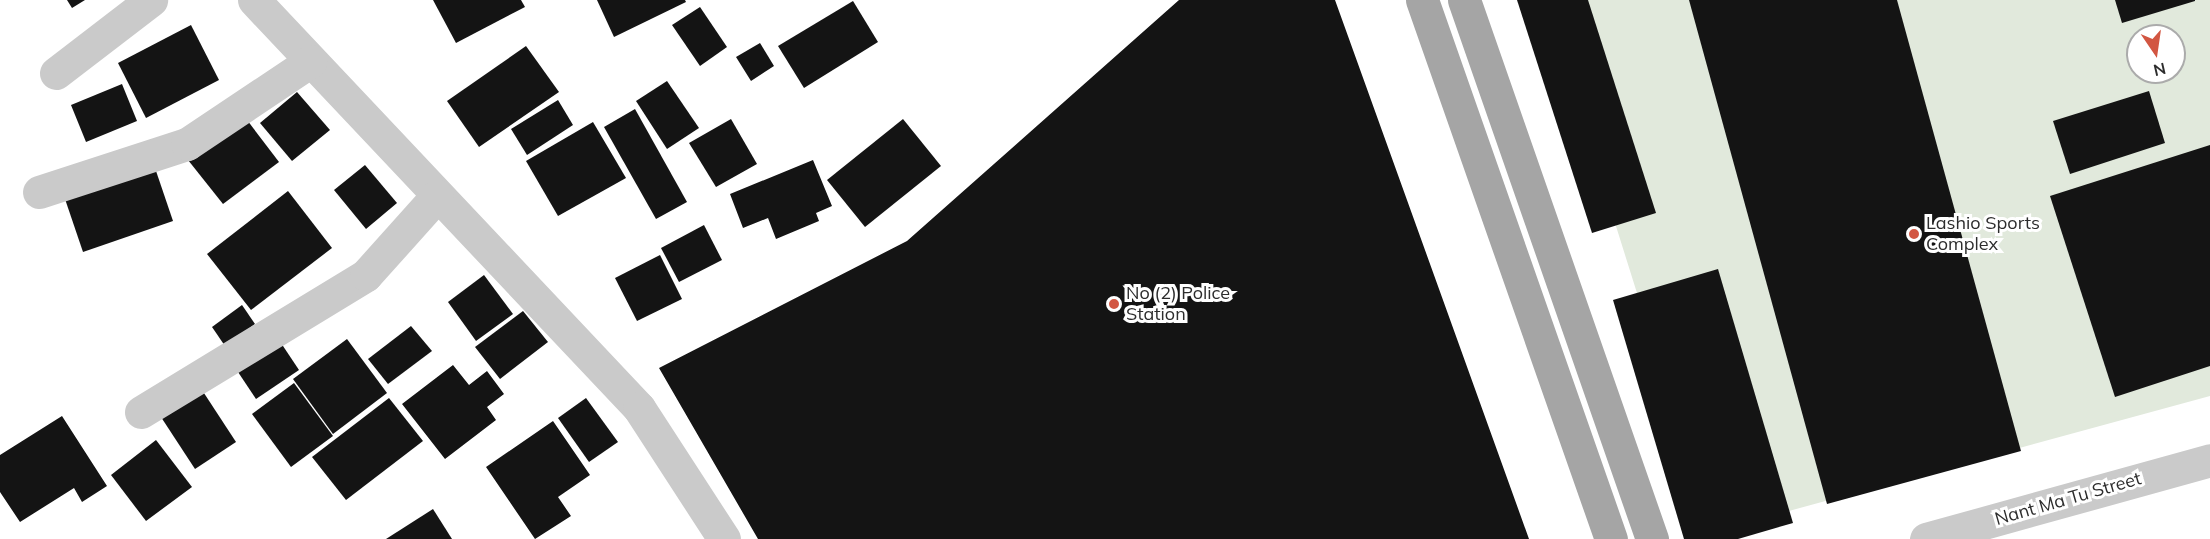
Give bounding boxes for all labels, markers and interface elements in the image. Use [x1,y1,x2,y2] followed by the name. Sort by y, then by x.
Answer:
[2126,24,2186,84] north arrow
[2151,58,2168,81] text: N
[1926,213,2040,256] place label: Lashio Sports Complex
[1907,227,1921,241] marker: Lashio Sports Complex
[1126,283,1230,326] place label: No (2) Police Station
[1107,297,1121,311] marker: No (2) Police Station
[1992,468,2144,530] street label: Nant Ma Tu Street

